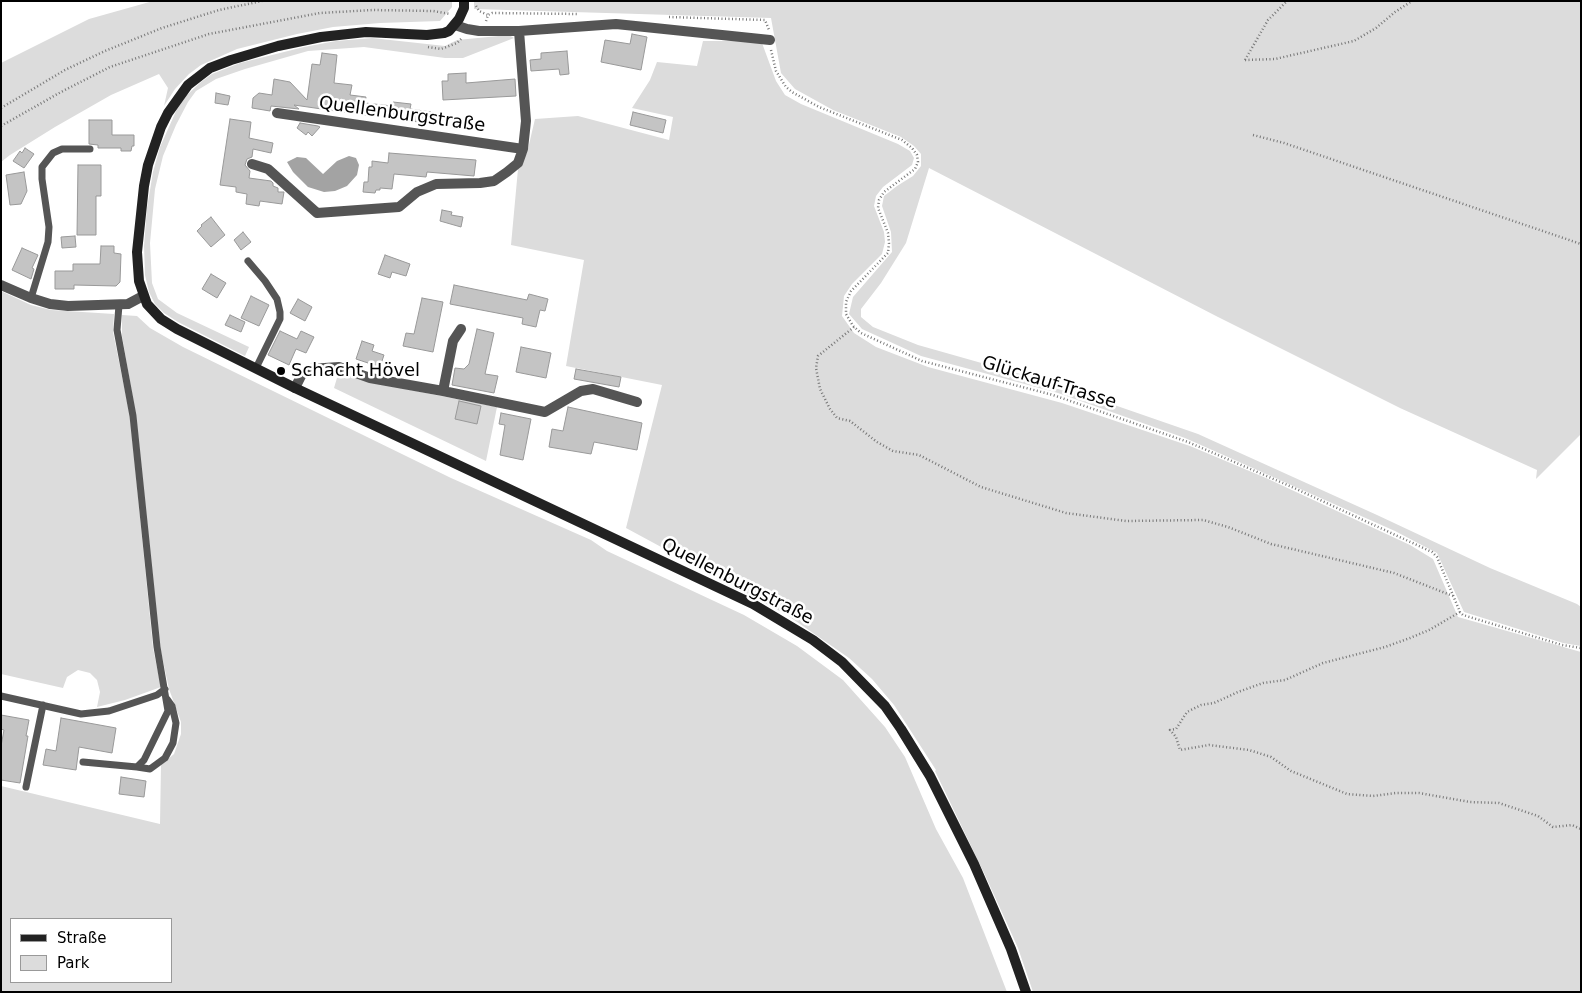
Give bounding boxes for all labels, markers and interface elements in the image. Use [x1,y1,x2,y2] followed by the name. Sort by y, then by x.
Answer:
[317,93,487,137] street label: Quellenburgstraße
[979,352,1119,414] street label: Glückauf-Trasse
[291,360,420,382] place label: Schacht Hövel
[275,365,287,377] marker: Schacht Hövel
[657,534,817,630] street label: Quellenburgstraße
[10,918,172,983] legend
[57,929,106,947] text: Straße
[57,954,89,972] text: Park

